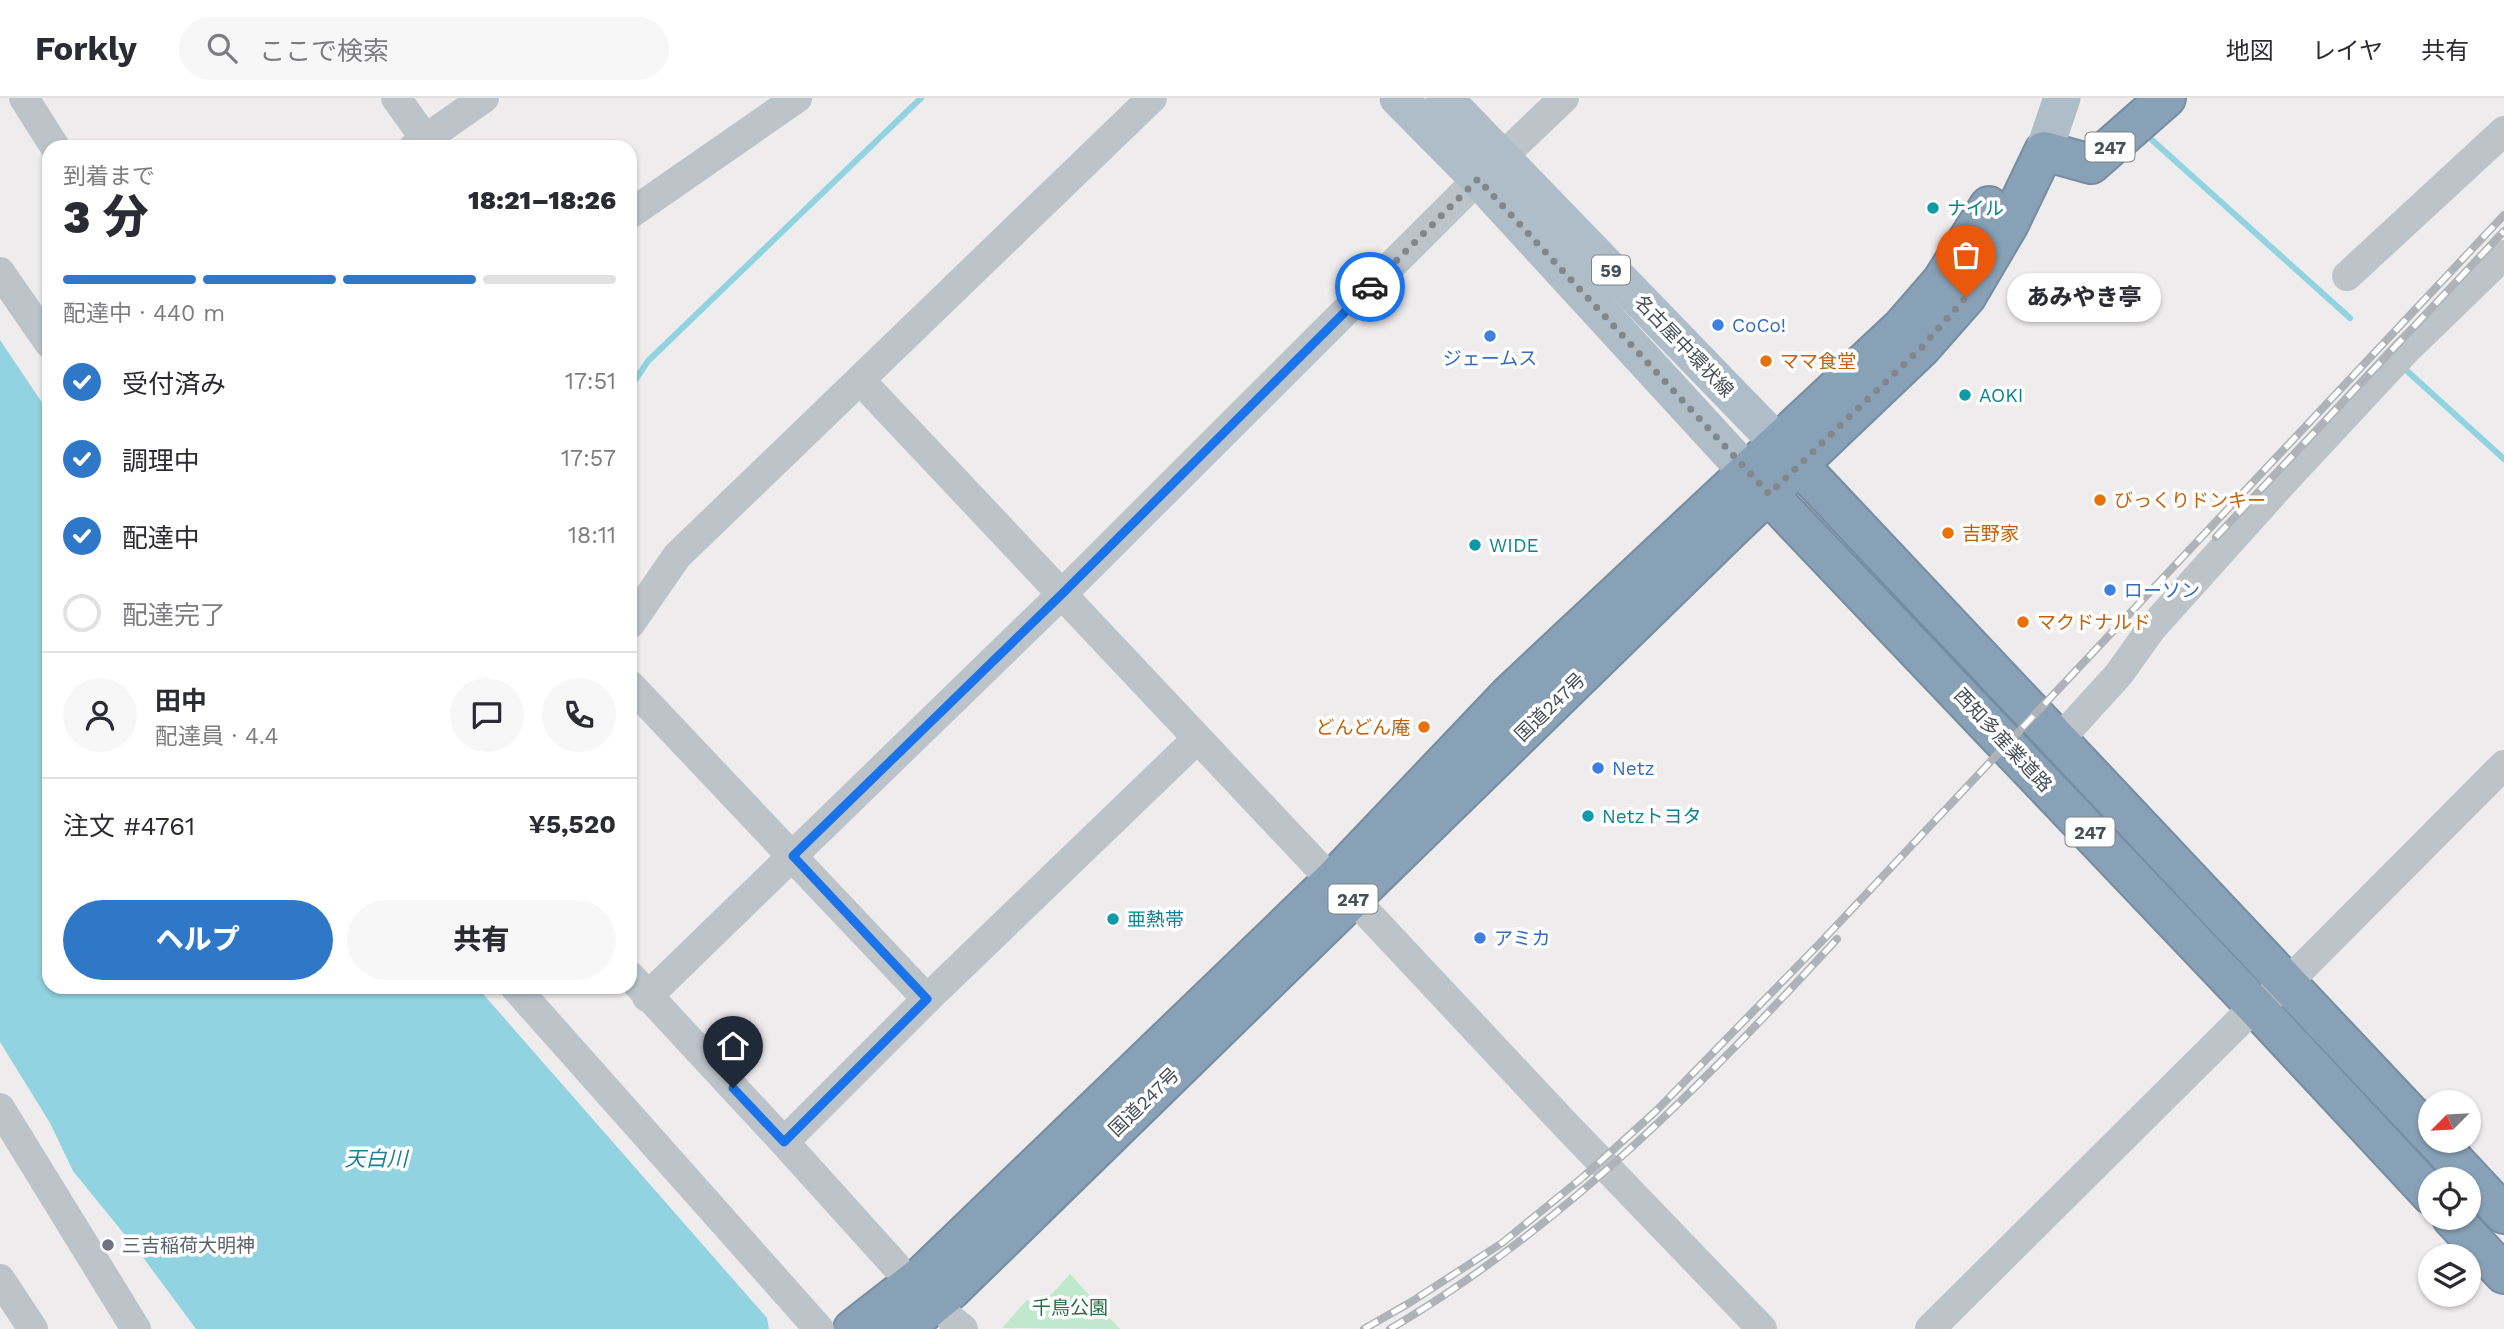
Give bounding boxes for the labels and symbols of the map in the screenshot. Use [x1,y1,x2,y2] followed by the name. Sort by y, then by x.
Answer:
[2086,132,2134,162] road number: 247
[1947,197,2004,220] place label: ナイル
[1925,200,1941,216] marker: ナイル
[1936,225,1996,297] pin
[1335,252,1405,322] courier
[1592,256,1630,285] road number: 59
[2008,272,2162,322] callout: あみやき亭
[1630,290,1738,402] street label: 名古屋中環状線
[1732,314,1786,337] place label: CoCo!
[1710,317,1726,333] marker: CoCo!
[1482,328,1498,344] marker: ジェームス
[1443,347,1537,370] place label: ジェームス
[1780,350,1856,373] place label: ママ食堂
[1758,353,1774,369] marker: ママ食堂
[1979,384,2023,407] place label: AOKI
[1957,387,1973,403] marker: AOKI
[2114,489,2266,512] place label: びっくりドンキー
[2092,492,2108,508] marker: びっくりドンキー
[1962,522,2019,545] place label: 吉野家
[1940,525,1956,541] marker: 吉野家
[1489,534,1539,557] place label: WIDE
[1467,537,1483,553] marker: WIDE
[2124,579,2200,602] place label: ローソン
[2102,582,2118,598] marker: ローソン
[2037,611,2151,634] place label: マクドナルド
[2015,614,2031,630] marker: マクドナルド
[1510,668,1590,746] street label: 国道247号
[1949,684,2057,796] street label: 西知多産業道路
[1316,716,1410,739] place label: どんどん庵
[1416,719,1432,735] marker: どんどん庵
[1612,757,1655,780] place label: Netz
[1590,760,1606,776] marker: Netz
[1602,805,1702,828] place label: Netzトヨタ
[1580,808,1596,824] marker: Netzトヨタ
[2066,818,2114,846] road number: 247
[1328,884,1378,914] road number: 247
[1127,908,1184,931] place label: 亜熱帯
[1105,911,1121,927] marker: 亜熱帯
[1494,927,1551,950] place label: アミカ
[1472,930,1488,946] marker: アミカ
[703,1016,763,1088] pin
[1104,1063,1184,1141] street label: 国道247号
[2418,1090,2482,1153] north arrow
[345,1146,409,1171] water label: 天白川
[122,1234,255,1257] place label: 三吉稲荷大明神
[100,1237,116,1253] marker: 三吉稲荷大明神
[1032,1296,1108,1319] park label: 千鳥公園

